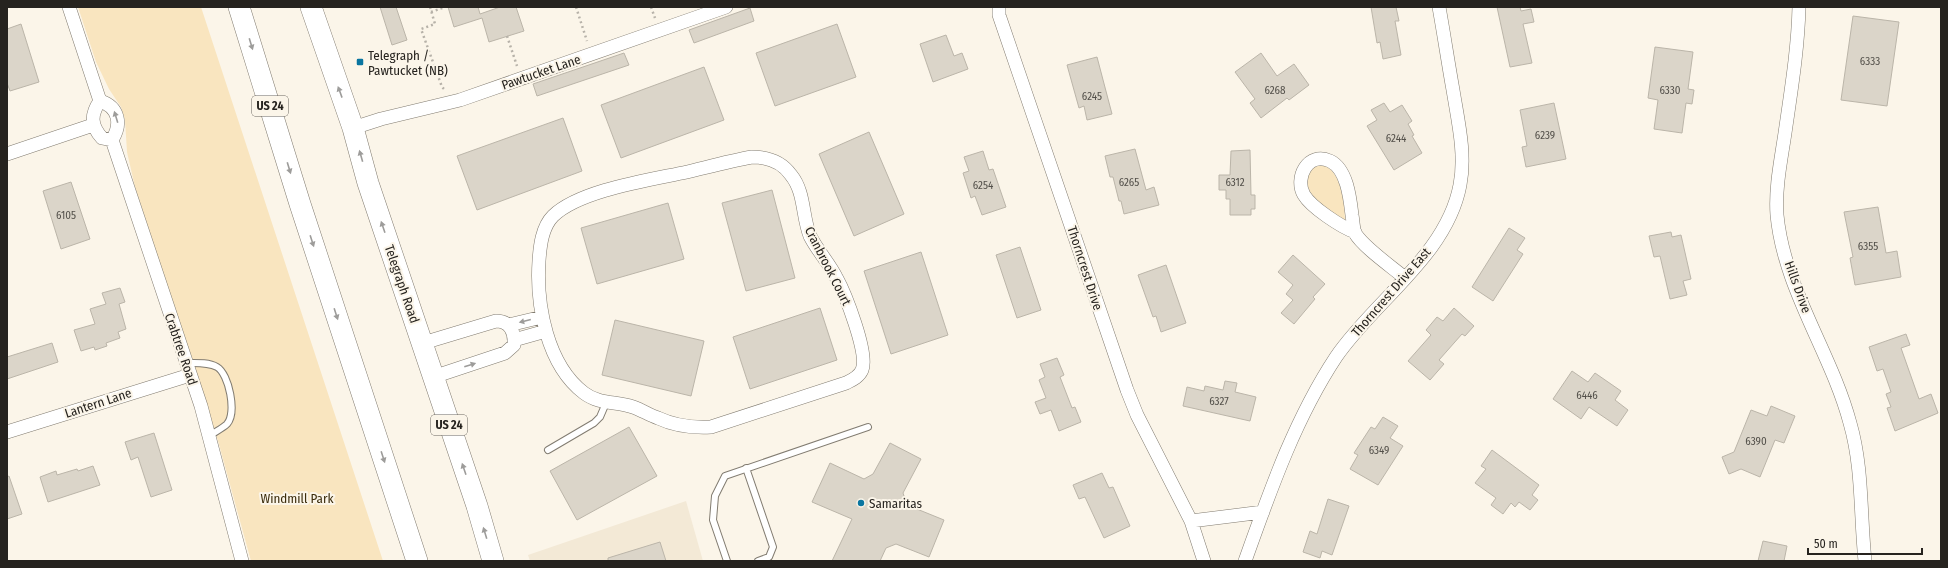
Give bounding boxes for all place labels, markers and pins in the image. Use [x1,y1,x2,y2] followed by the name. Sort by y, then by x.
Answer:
[368,48,448,78] place label: Telegraph / Pawtucket (NB)
[355,57,365,67] marker: Telegraph / Pawtucket (NB)
[869,496,922,511] place label: Samaritas
[856,498,866,508] marker: Samaritas

